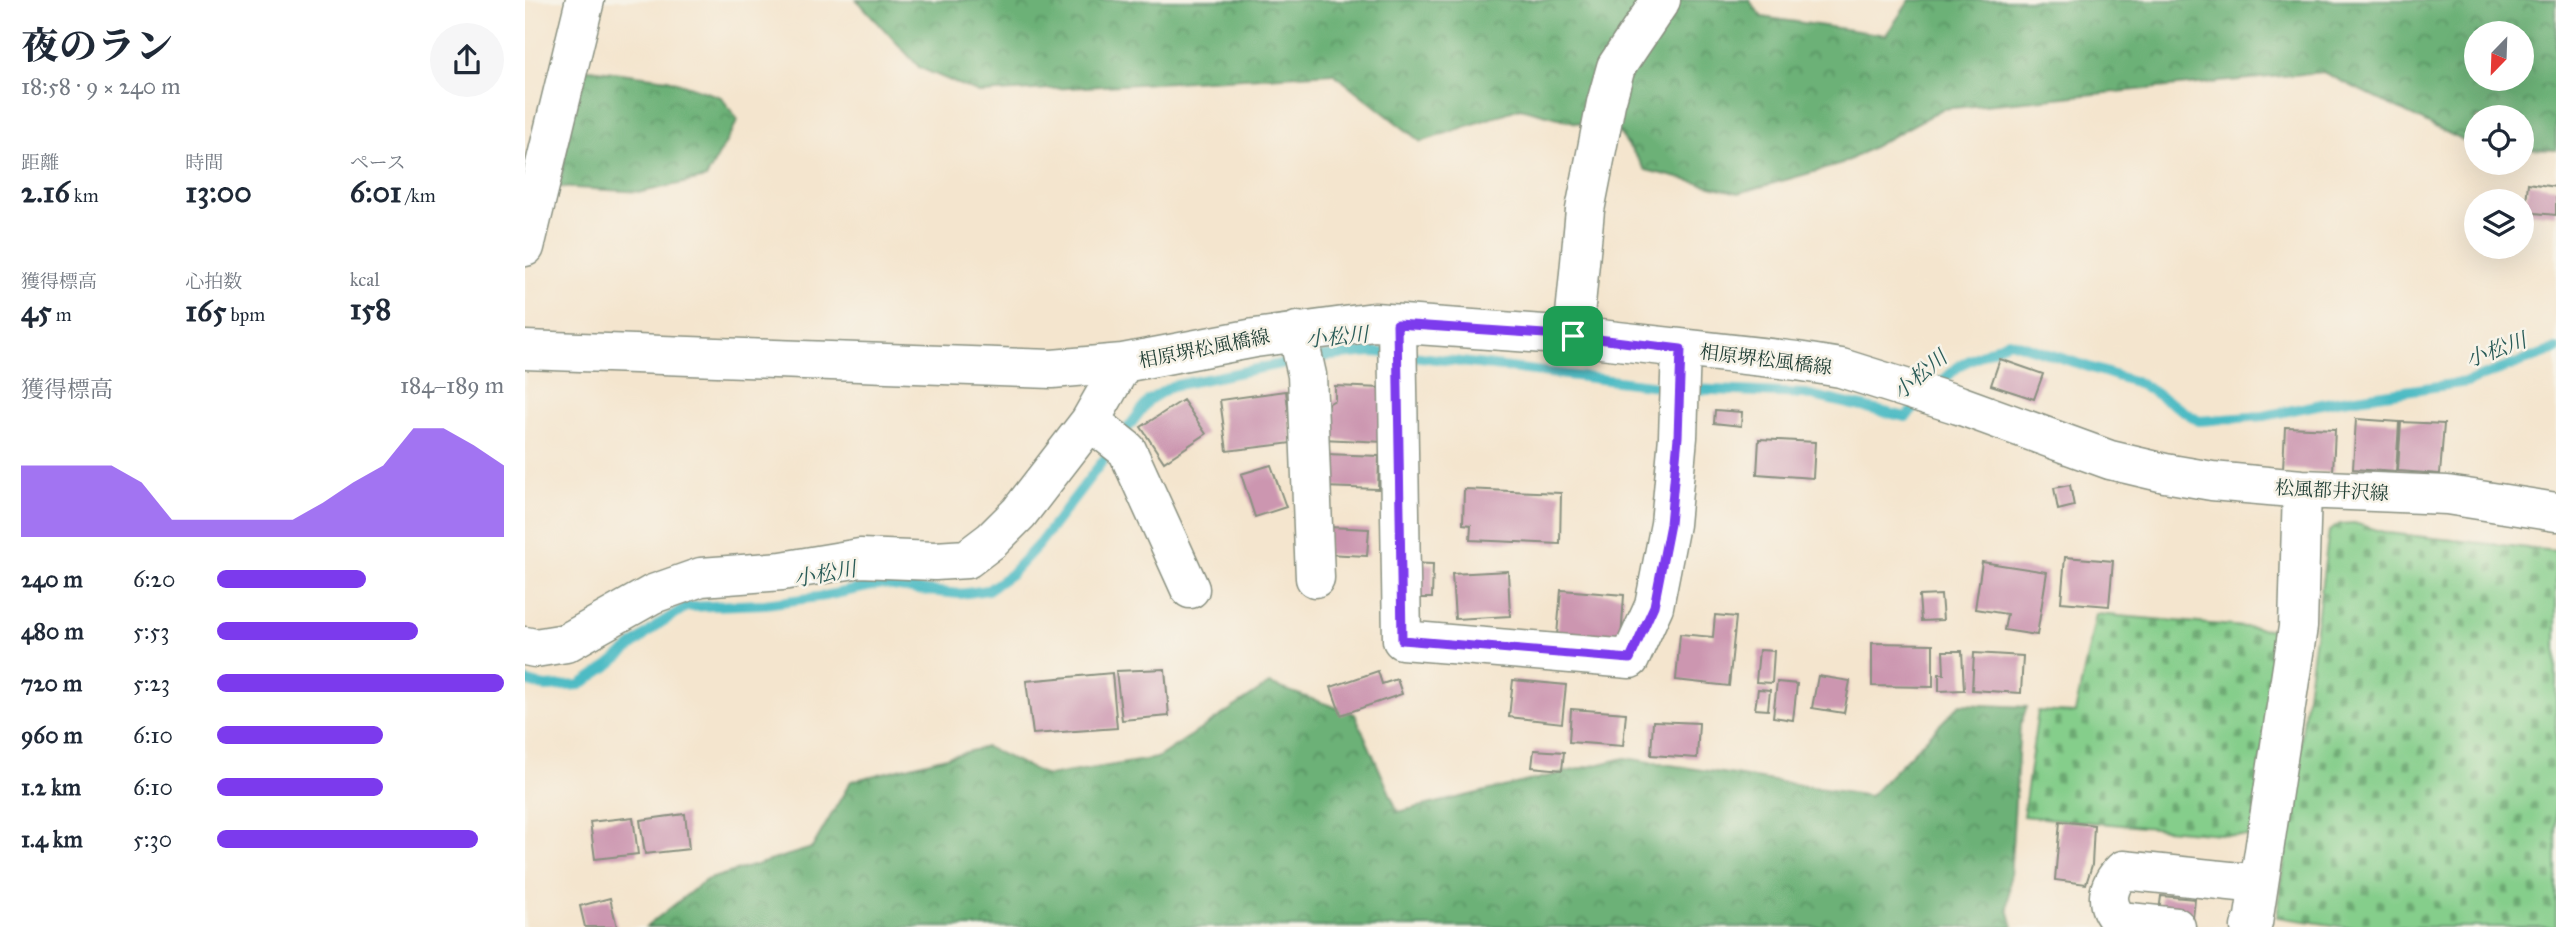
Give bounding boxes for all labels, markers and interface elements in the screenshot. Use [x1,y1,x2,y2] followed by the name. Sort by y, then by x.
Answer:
[2464,21,2534,91] north arrow
[2464,21,2534,259] map controls
[21,23,173,69] text: 夜のラン
[430,23,504,97] button: share
[21,72,181,100] text: 18:58 · 9 × 240 m
[2464,105,2534,175] button: locate
[21,151,59,174] text: 距離
[185,151,223,174] text: 時間
[350,151,406,174] text: ペース
[21,174,70,210] text: 2.16
[185,174,252,210] text: 13:00
[350,174,402,210] text: 6:01
[70,184,99,207] text: km
[402,184,436,207] text: /km
[2464,189,2534,259] button: layers
[350,268,380,291] text: kcal
[21,270,97,293] text: 獲得標高
[185,270,242,293] text: 心拍数
[350,291,391,327] text: 158
[21,293,52,329] text: 45
[185,293,226,329] text: 165
[52,303,72,326] text: m
[226,303,265,326] text: bpm
[1543,306,1603,366] pin
[1554,317,1592,355] icon: arrive
[1304,321,1372,353] water label: 小松川
[1137,325,1272,372] street label: 相原堺松風橋線
[2462,326,2532,373] water label: 小松川
[1699,340,1833,379] street label: 相原堺松風橋線
[1888,344,1954,405] water label: 小松川
[400,371,504,399] text: 184–189 m
[21,375,113,403] text: 獲得標高
[2274,476,2390,505] street label: 松風都井沢線
[792,555,860,592] water label: 小松川
[21,565,83,593] text: 240 m
[133,565,175,593] text: 6:20
[21,617,84,645] text: 480 m
[133,617,169,645] text: 5:53
[21,669,82,697] text: 720 m
[133,669,170,697] text: 5:23
[21,721,83,749] text: 960 m
[133,721,173,749] text: 6:10
[21,773,81,801] text: 1.2 km
[133,773,173,801] text: 6:10
[21,825,83,853] text: 1.4 km
[133,825,172,853] text: 5:30

